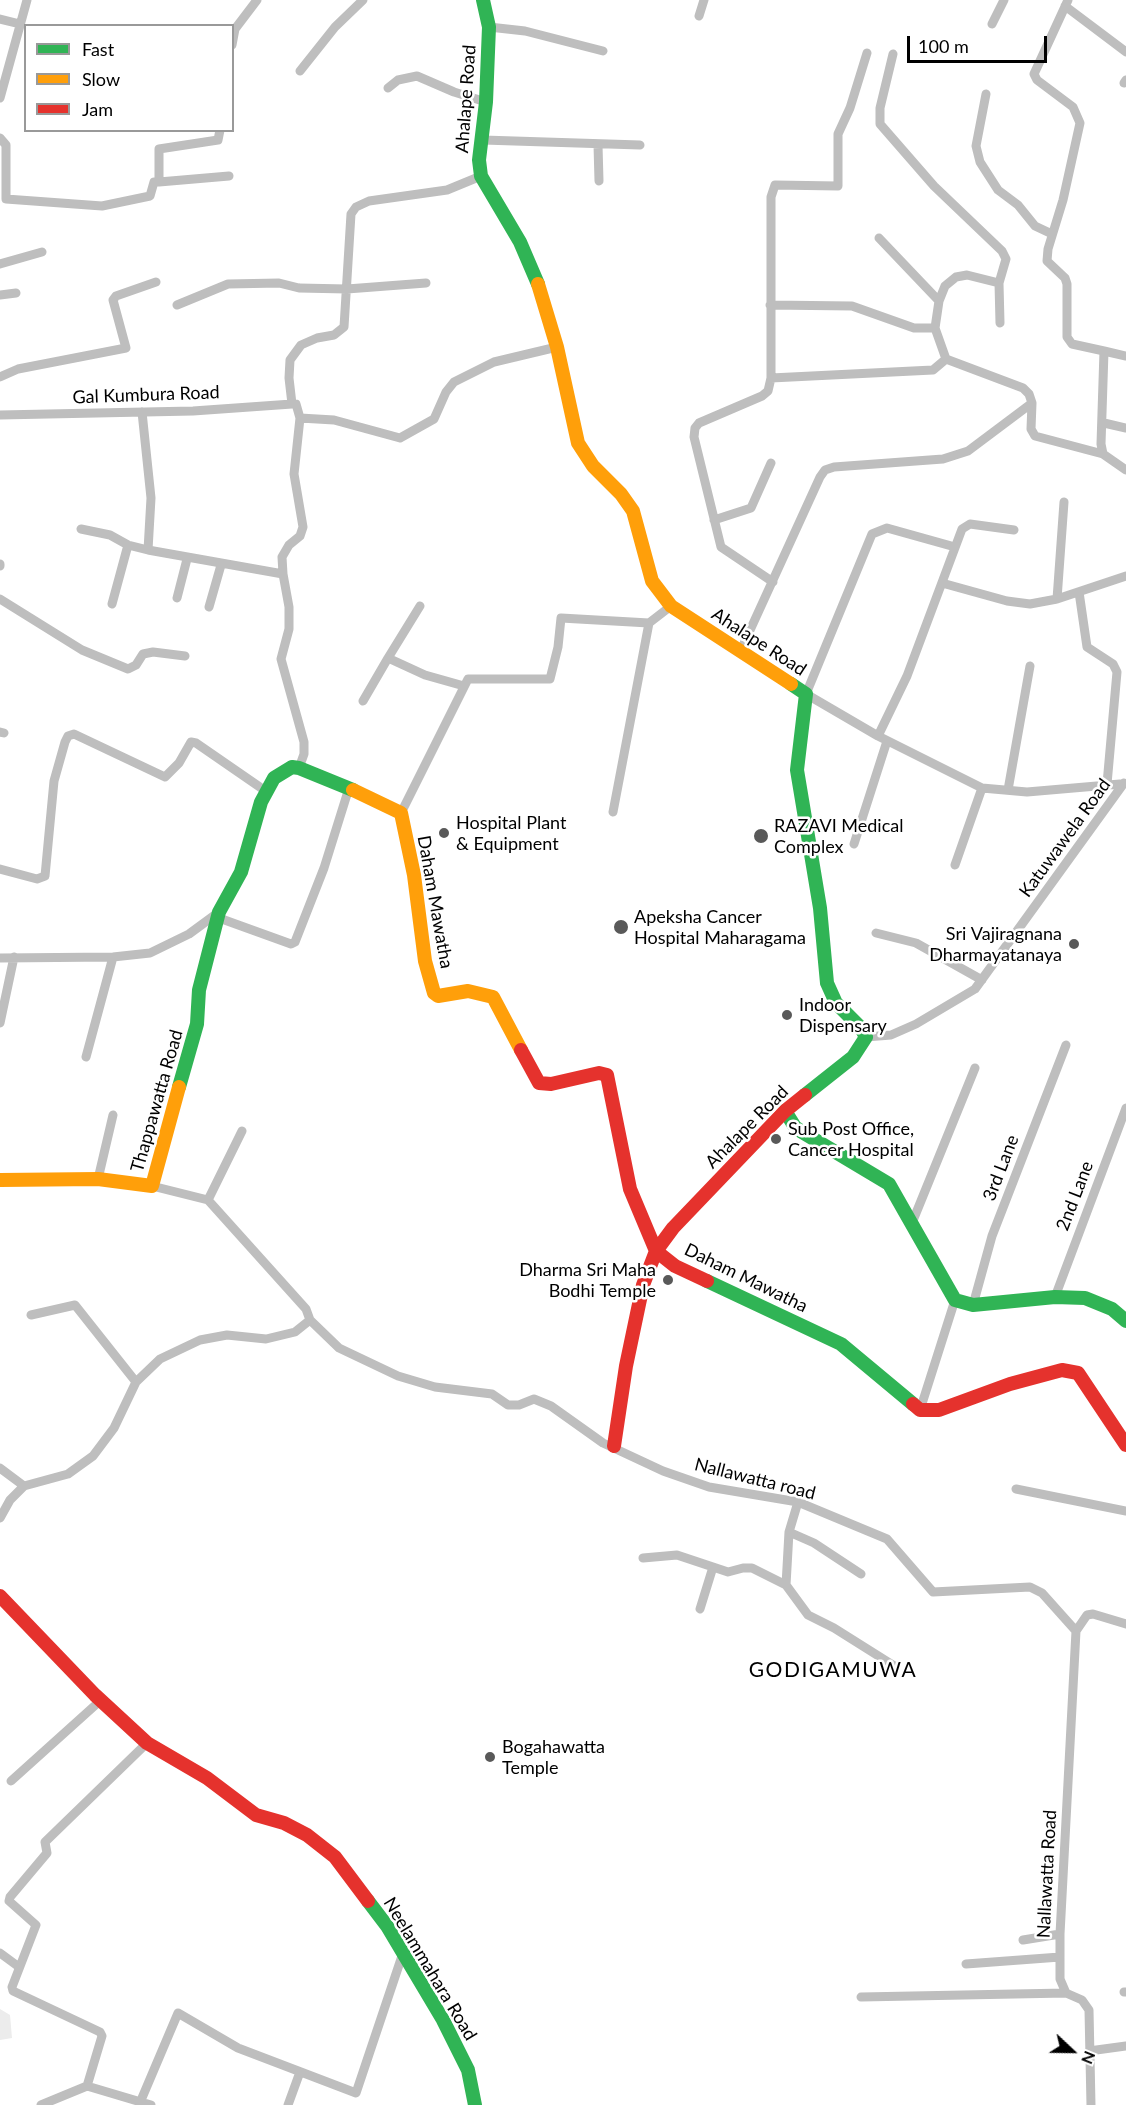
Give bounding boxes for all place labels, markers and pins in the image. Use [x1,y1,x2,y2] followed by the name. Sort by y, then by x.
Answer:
[456,812,566,854] place label: Hospital Plant & Equipment
[774,815,903,858] place label: RAZAVI Medical Complex
[437,826,451,840] marker: Hospital Plant & Equipment
[752,827,770,845] marker: RAZAVI Medical Complex
[634,906,806,948] place label: Apeksha Cancer Hospital Maharagama
[612,918,630,936] marker: Apeksha Cancer Hospital Maharagama
[929,923,1062,966] place label: Sri Vajiragnana Dharmayatanaya
[1067,937,1081,951] marker: Sri Vajiragnana Dharmayatanaya
[799,994,887,1036] place label: Indoor Dispensary
[780,1008,794,1022] marker: Indoor Dispensary
[788,1118,914,1160] place label: Sub Post Office, Cancer Hospital
[769,1132,783,1146] marker: Sub Post Office, Cancer Hospital
[519,1259,656,1302] place label: Dharma Sri Maha Bodhi Temple
[661,1273,675,1287] marker: Dharma Sri Maha Bodhi Temple
[502,1736,605,1778] place label: Bogahawatta Temple
[483,1750,497,1764] marker: Bogahawatta Temple

